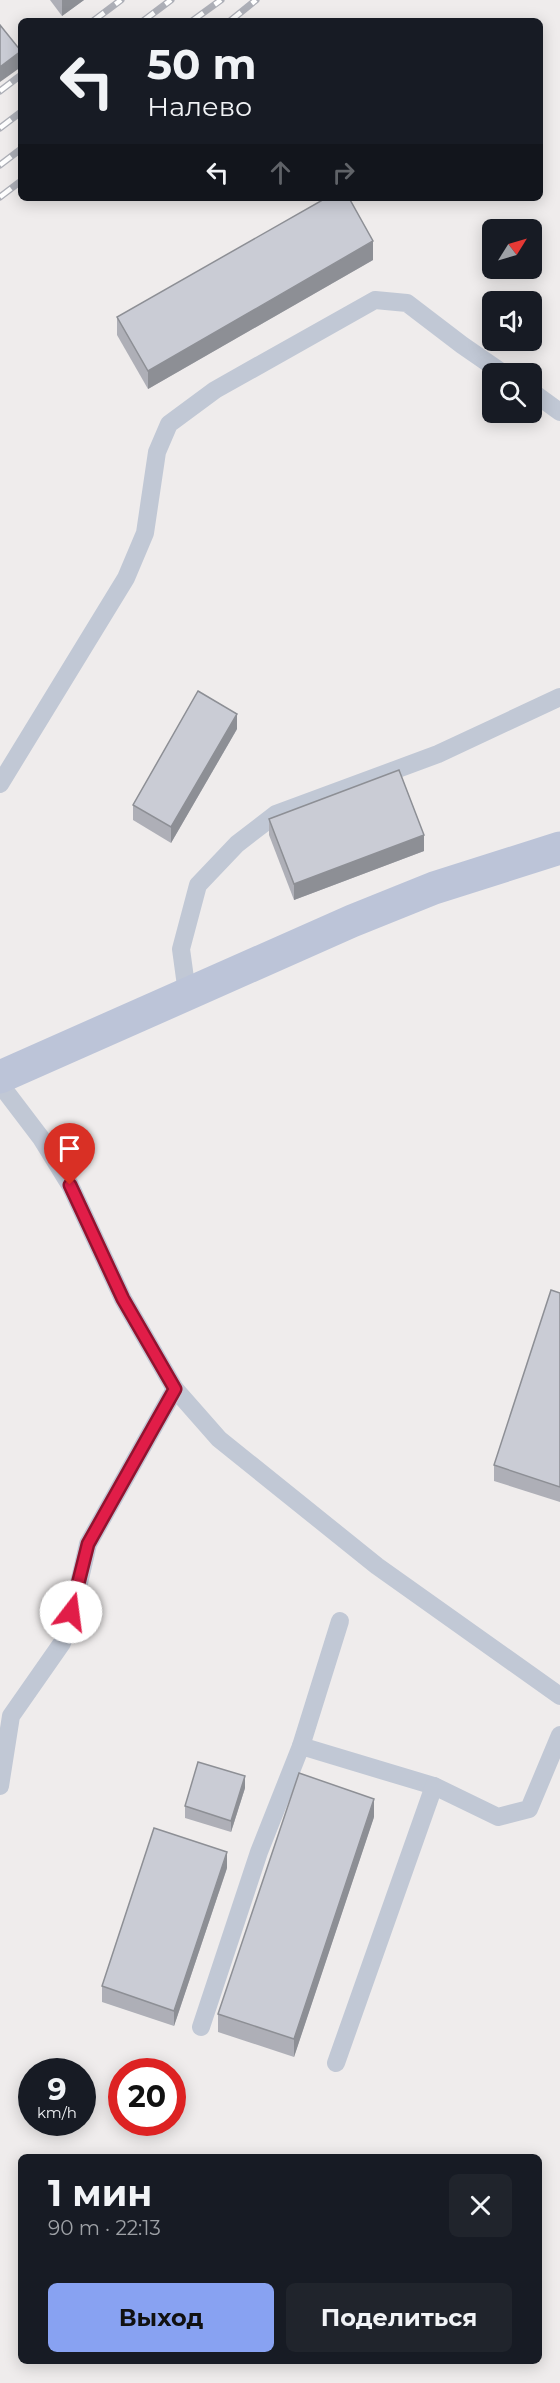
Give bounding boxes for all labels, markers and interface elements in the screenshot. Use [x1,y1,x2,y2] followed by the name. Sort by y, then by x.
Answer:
[147,38,256,90] text: 50 m
[48,42,126,120] icon: left
[147,90,252,123] text: Налево
[201,156,234,189] icon: left
[264,156,297,189] icon: ahead
[327,156,360,189] icon: right
[482,219,542,279] north arrow
[482,219,542,423] map controls
[482,291,542,351] button: sound
[482,363,542,423] button: search
[44,1123,95,1185] pin
[53,1132,86,1165] icon: arrive
[39,1580,103,1644] position arrow
[108,2058,186,2136] speed limit sign: 20
[47,2071,67,2108] text: 9
[37,2103,77,2122] text: km/h
[48,2171,152,2215] text: 1 мин
[449,2174,512,2237] button: close
[48,2216,161,2240] text: 90 m · 22:13
[48,2283,274,2352] button: Выход
[286,2283,512,2352] button: Поделиться

